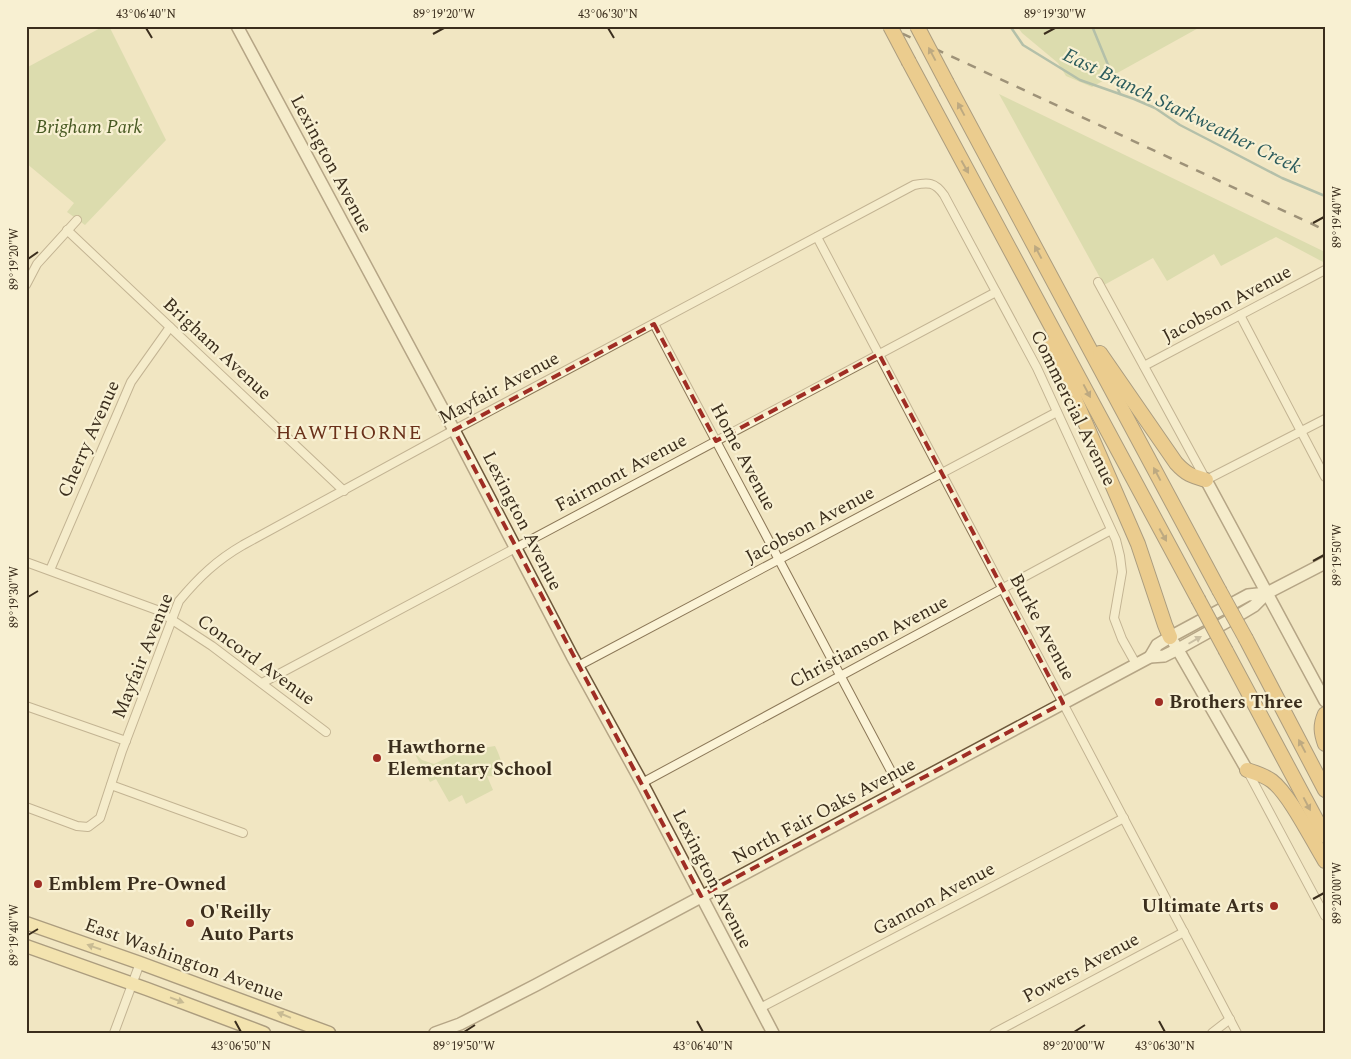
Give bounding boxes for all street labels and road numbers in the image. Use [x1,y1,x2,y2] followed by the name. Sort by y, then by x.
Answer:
[282,90,380,238] street label: Lexington Avenue
[1157,258,1297,350] street label: Jacobson Avenue
[156,291,278,407] street label: Brigham Avenue
[1023,325,1123,491] street label: Commercial Avenue
[433,344,565,432] street label: Mayfair Avenue
[50,376,128,502] street label: Cherry Avenue
[702,398,784,516] street label: Home Avenue
[550,426,692,520] street label: Fairmont Avenue
[474,446,570,596] street label: Lexington Avenue
[740,479,880,571] street label: Jacobson Avenue
[1002,568,1082,686] street label: Burke Avenue
[784,588,954,696] street label: Christianson Avenue
[105,589,181,723] street label: Mayfair Avenue
[191,607,321,713] street label: Concord Avenue
[727,750,921,872] street label: North Fair Oaks Avenue
[664,804,760,954] street label: Lexington Avenue
[868,855,1000,943] street label: Gannon Avenue
[80,910,288,1010] street label: East Washington Avenue
[1017,925,1145,1011] street label: Powers Avenue

